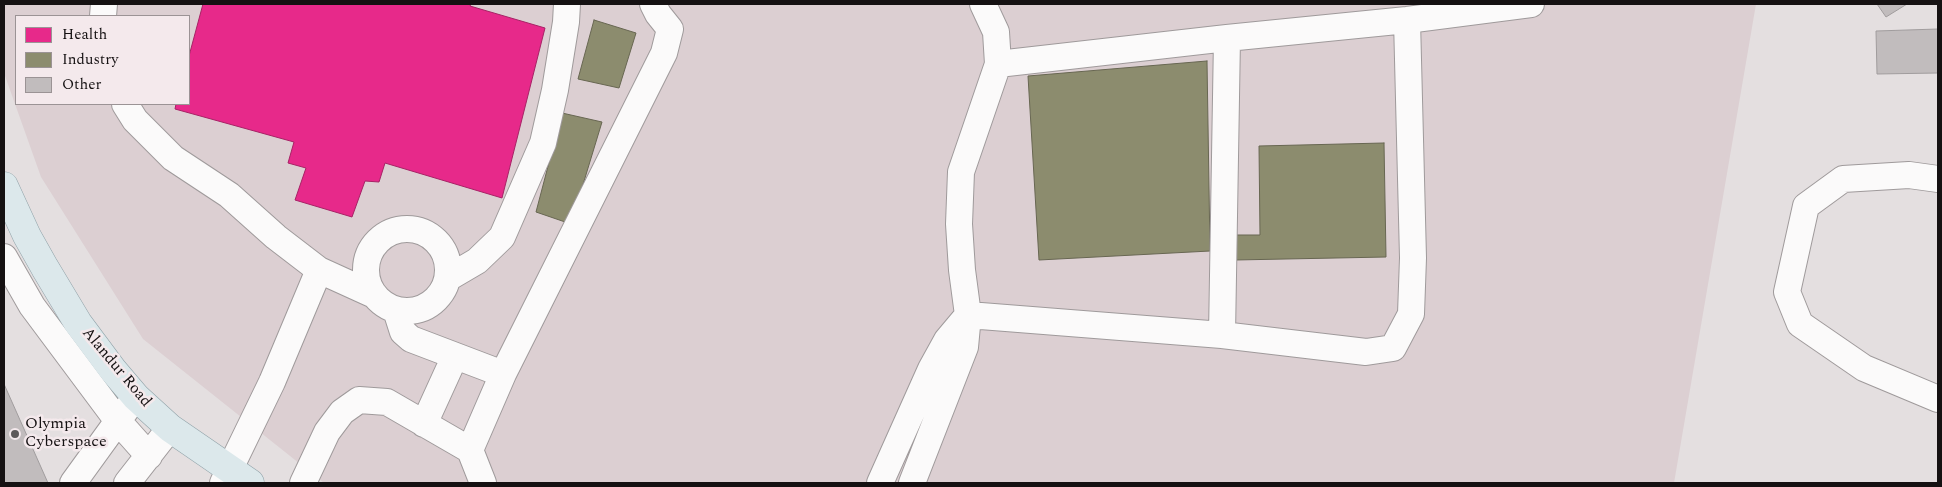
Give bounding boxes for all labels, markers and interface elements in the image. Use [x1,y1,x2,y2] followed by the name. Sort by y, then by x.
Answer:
[15,15,190,105] legend
[62,23,107,46] text: Health
[62,48,118,71] text: Industry
[62,73,101,96] text: Other
[77,324,155,412] street label: Alandur Road
[25,415,107,453] place label: Olympia Cyberspace
[9,428,21,440] marker: Olympia Cyberspace

